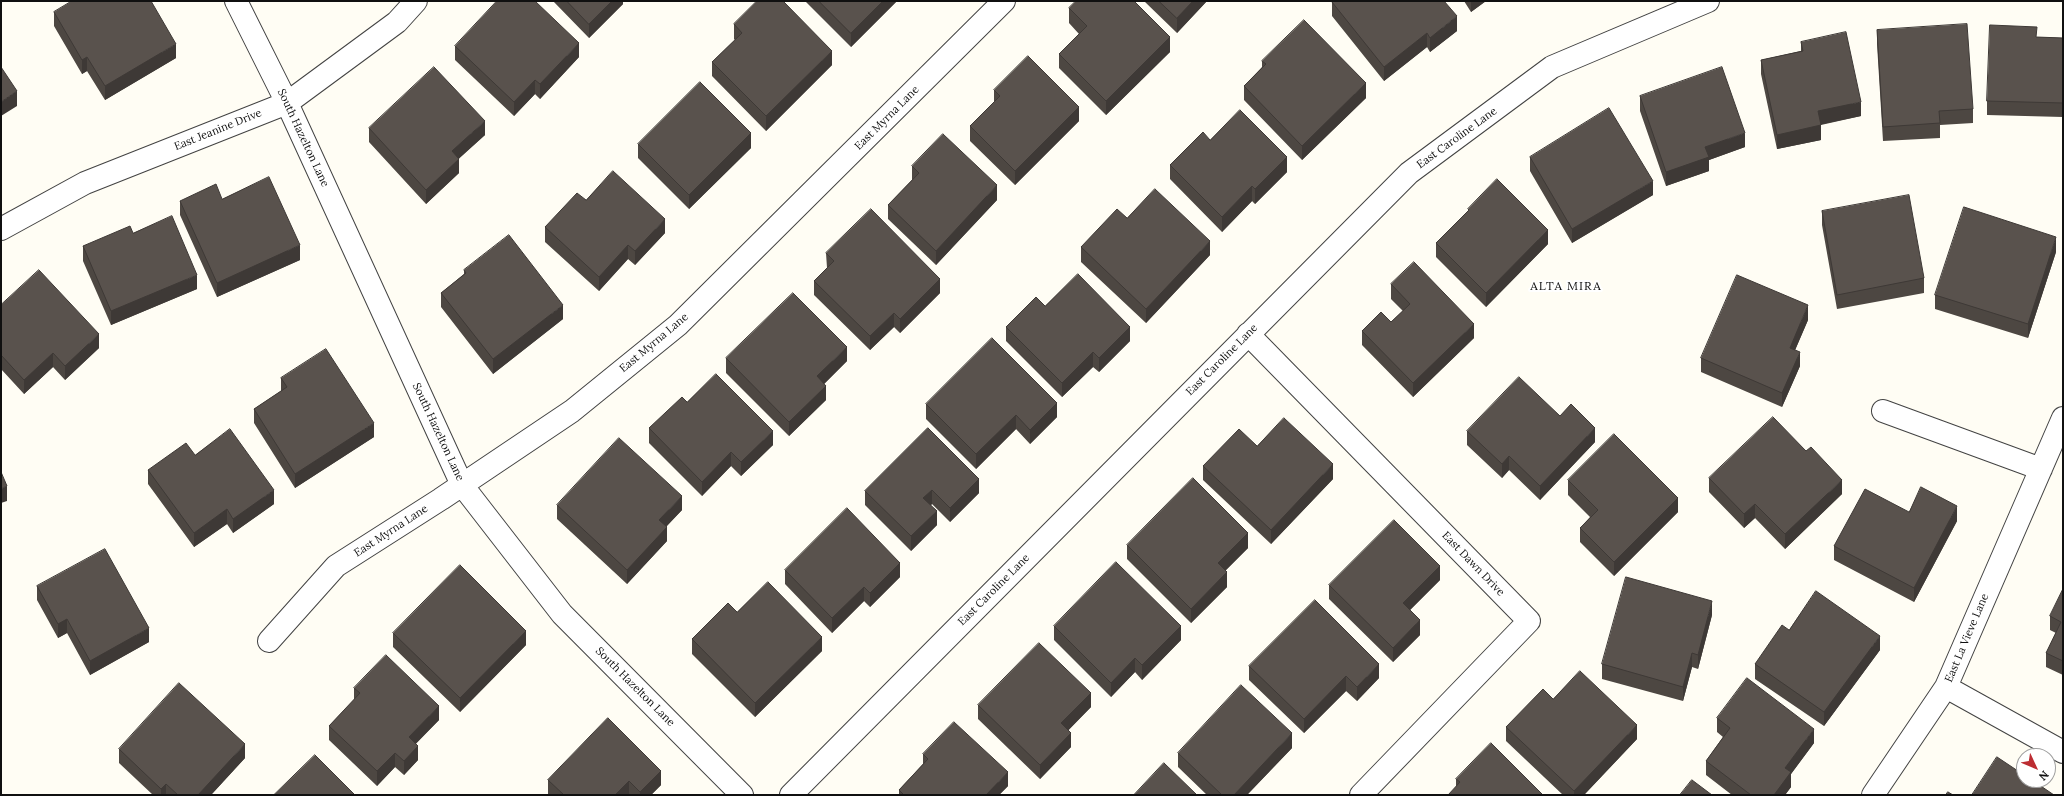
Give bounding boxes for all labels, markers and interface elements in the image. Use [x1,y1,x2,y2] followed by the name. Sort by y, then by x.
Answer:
[852,83,922,153] street label: East Myrna Lane
[274,87,332,189] street label: South Hazelton Lane
[1414,105,1500,171] street label: East Caroline Lane
[172,106,264,154] street label: East Jeanine Drive
[1530,280,1602,294] district label: ALTA MIRA
[617,310,691,376] street label: East Myrna Lane
[1183,321,1261,399] street label: East Caroline Lane
[409,381,467,483] street label: South Hazelton Lane
[352,502,430,560] street label: East Myrna Lane
[1439,529,1507,599] street label: East Dawn Drive
[955,551,1033,629] street label: East Caroline Lane
[1942,592,1992,684] street label: East La Vieve Lane
[593,645,677,729] street label: South Hazelton Lane
[2016,748,2056,788] north arrow
[2036,768,2052,784] text: N

